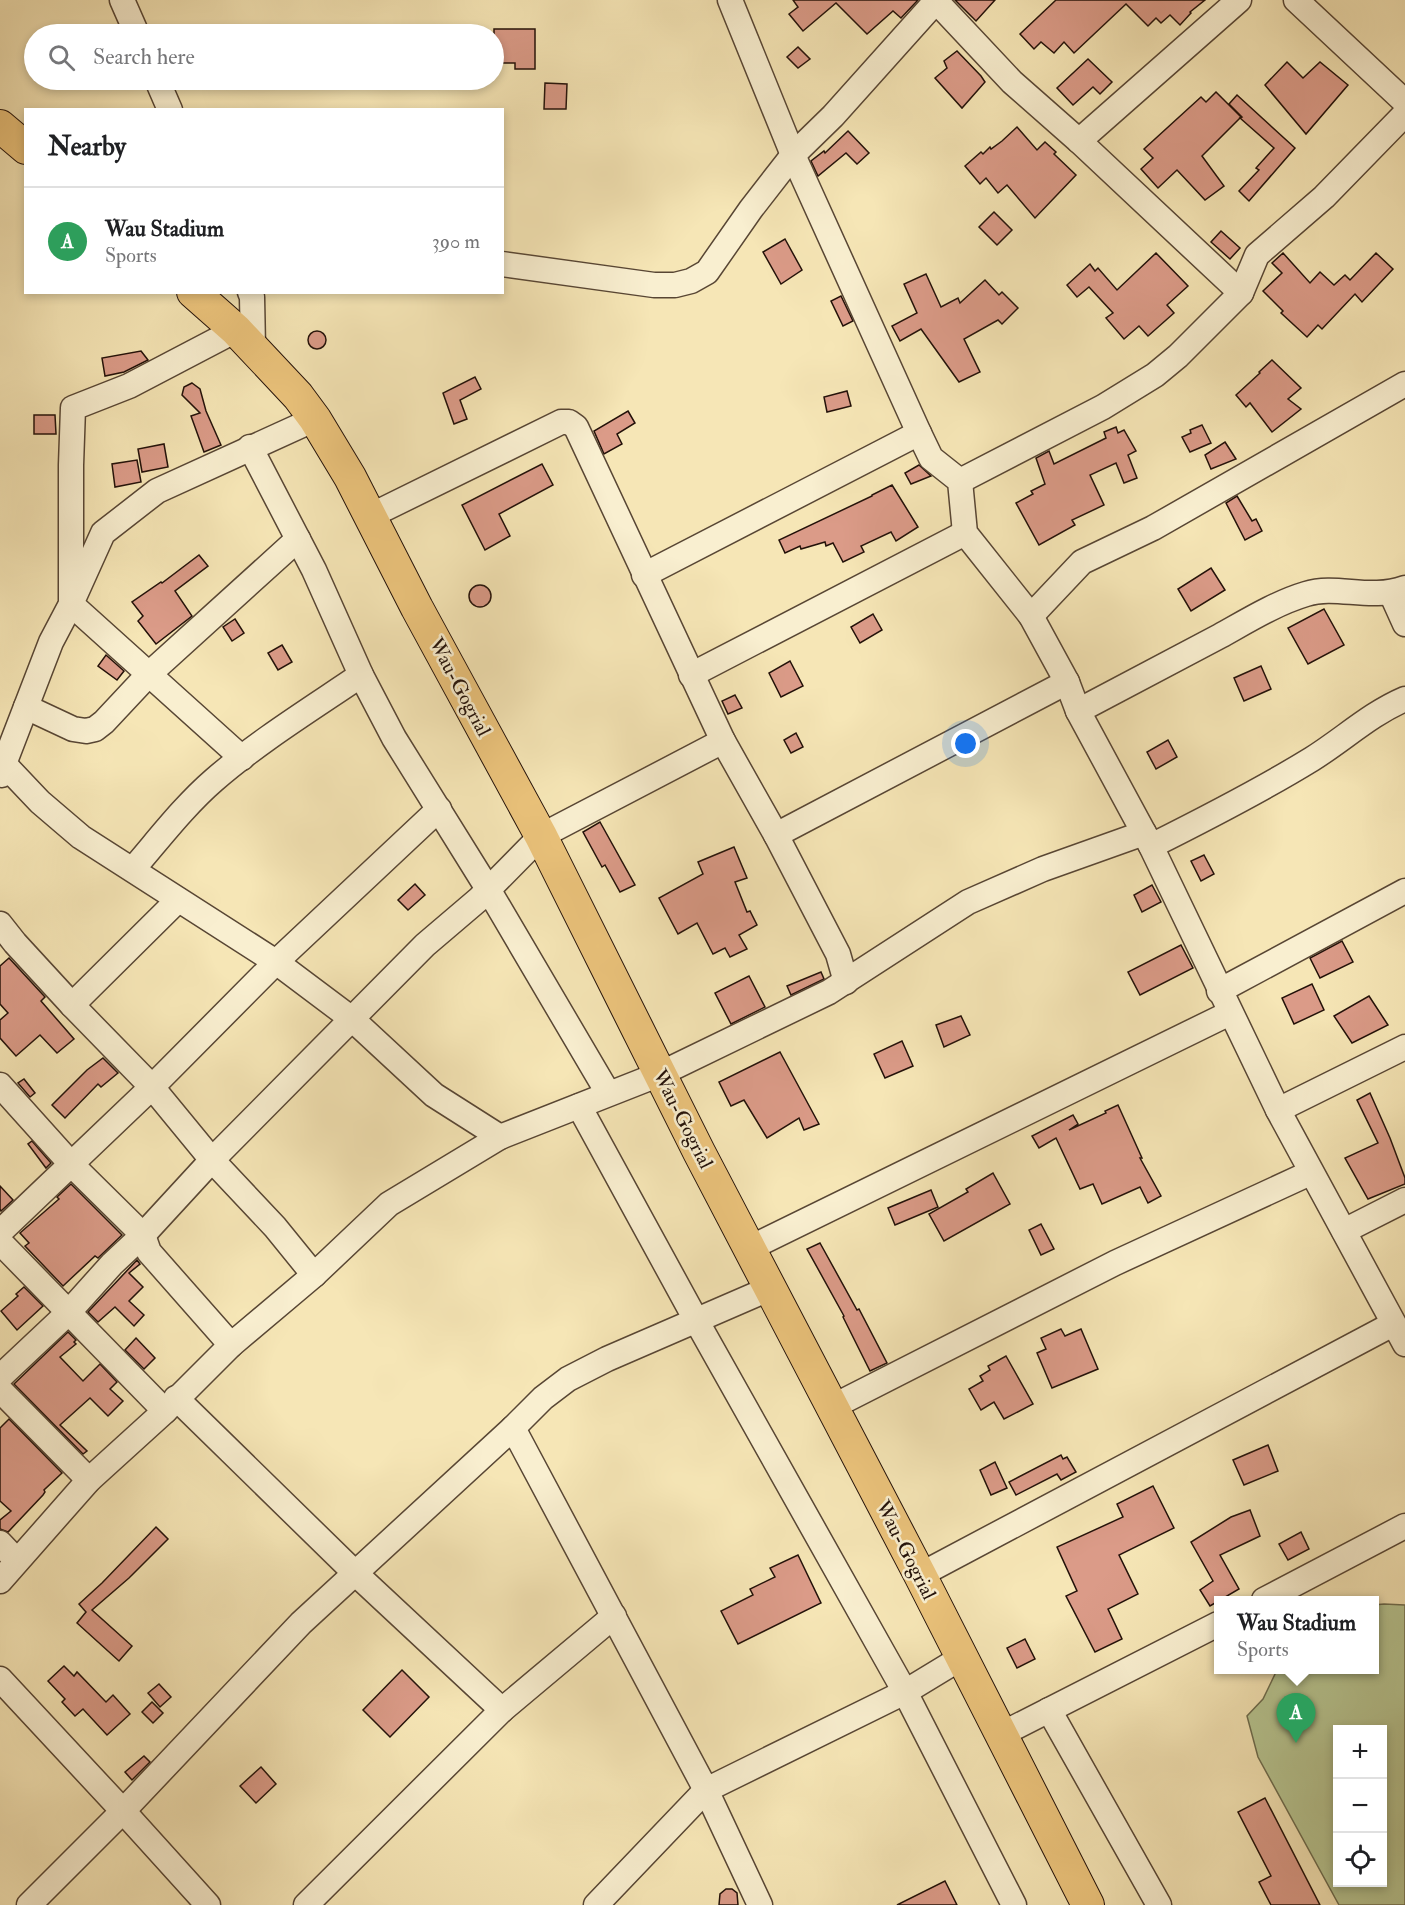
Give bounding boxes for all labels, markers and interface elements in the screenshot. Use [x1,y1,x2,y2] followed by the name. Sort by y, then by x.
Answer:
[24,24,504,90] search box
[45,41,78,74] icon: search
[93,43,195,71] text: Search here
[48,131,126,163] text: Nearby
[105,215,224,243] text: Wau Stadium
[61,229,74,254] text: A
[432,229,480,254] text: 390 m
[105,243,157,268] text: Sports
[423,633,496,741] street label: Wau-Gogrial
[951,729,980,758] your location
[647,1064,719,1173] street label: Wau-Gogrial
[870,1495,942,1604] street label: Wau-Gogrial
[1214,1596,1379,1674] popup
[1237,1609,1356,1637] text: Wau Stadium
[1237,1637,1289,1662] text: Sports
[1276,1694,1316,1743] pin: A
[1333,1725,1387,1887] map controls
[1333,1725,1387,1779] button: +
[1333,1779,1387,1833] button: −
[1333,1833,1387,1887] button: locate

